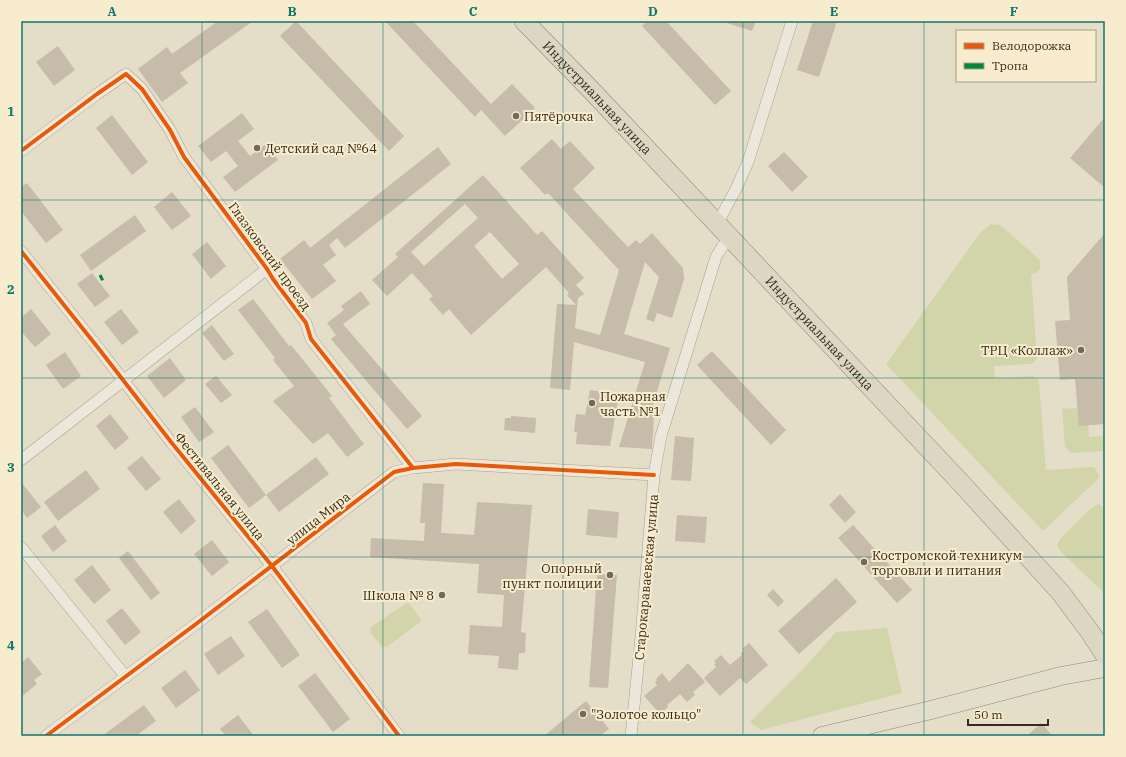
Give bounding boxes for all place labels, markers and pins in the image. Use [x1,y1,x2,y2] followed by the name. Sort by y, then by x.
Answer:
[524,108,594,125] place label: Пятёрочка
[511,111,521,121] marker: Пятёрочка
[265,140,377,157] place label: Детский сад №64
[252,143,262,153] marker: Детский сад №64
[981,342,1073,359] place label: ТРЦ «Коллаж»
[1076,345,1086,355] marker: ТРЦ «Коллаж»
[600,388,666,420] place label: Пожарная часть №1
[587,398,597,408] marker: Пожарная часть №1
[872,547,1022,579] place label: Костромской техникум торговли и питания
[859,557,869,567] marker: Костромской техникум торговли и питания
[502,560,602,592] place label: Опорный пункт полиции
[605,570,615,580] marker: Опорный пункт полиции
[363,587,434,604] place label: Школа № 8
[437,590,447,600] marker: Школа № 8
[591,706,702,723] place label: "Золотое кольцо"
[578,709,588,719] marker: "Золотое кольцо"

